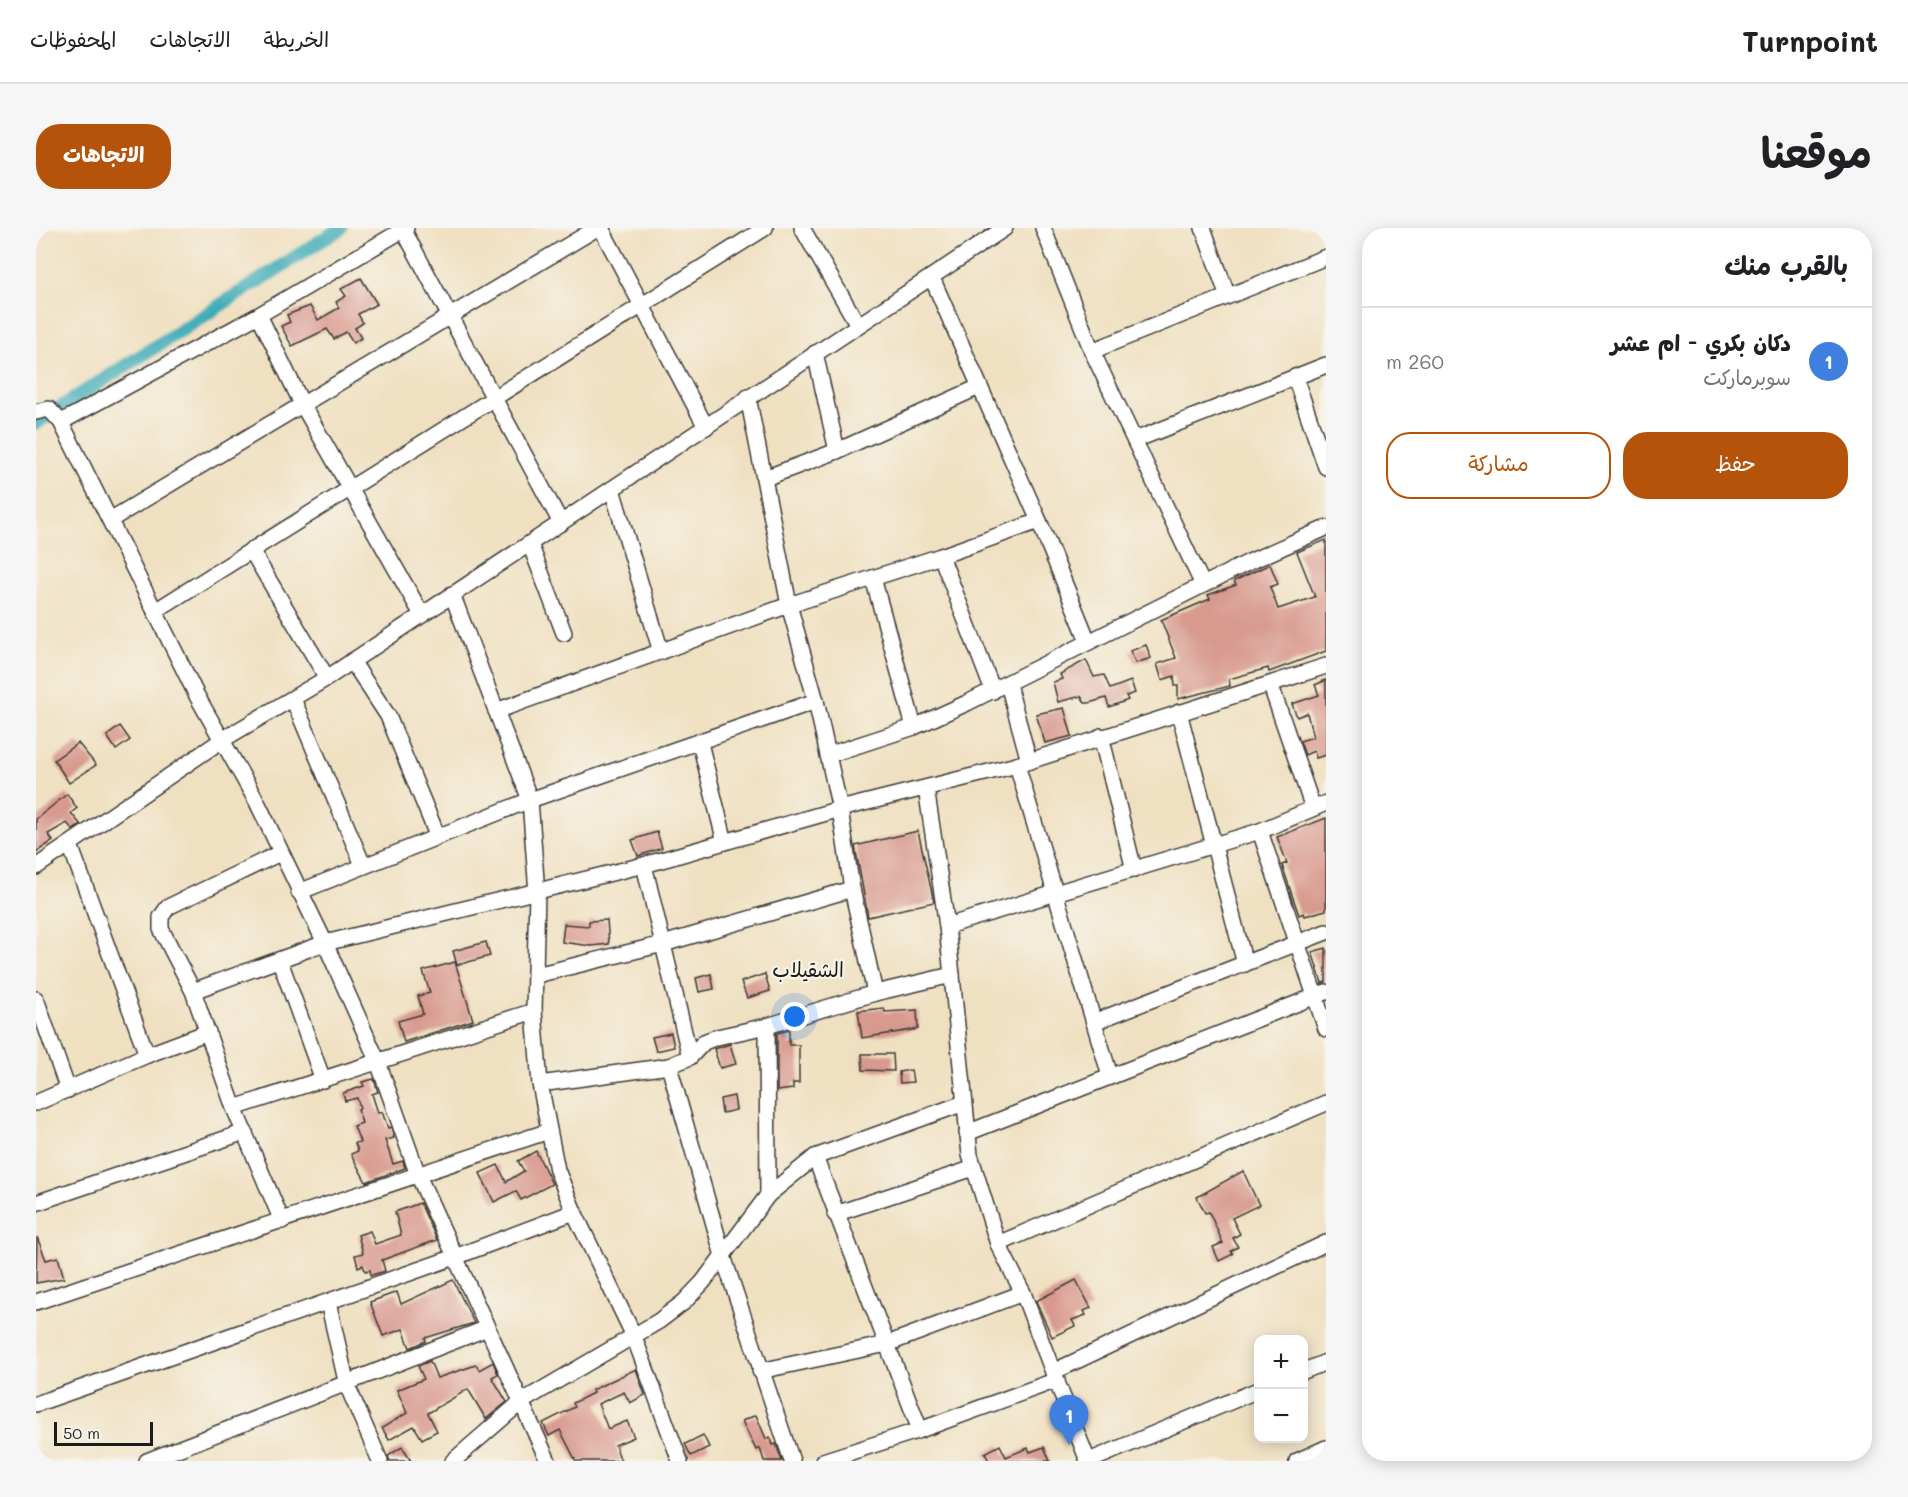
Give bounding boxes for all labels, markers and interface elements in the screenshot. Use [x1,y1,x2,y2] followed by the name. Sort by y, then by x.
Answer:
[1742,23,1878,59] text: Turnpoint
[30,25,116,52] text: المحفوظات
[149,25,231,52] text: الاتجاهات
[264,25,329,52] text: الخريطة
[36,124,171,189] button: الاتجاهات
[1761,124,1872,179] text: موقعنا
[1725,248,1848,282] text: بالقرب منك
[1610,328,1791,357] text: دكان بكري - ام عشر
[1386,348,1444,374] text: 260 m
[1824,348,1833,374] text: 1
[1703,364,1791,390] text: سوبرماركت
[1386,432,1611,499] button: مشاركة
[1623,432,1848,499] button: حفظ
[772,956,844,982] district label: الشقيلاب
[780,1002,809,1031] your location
[1254,1335,1308,1443] map controls
[1254,1335,1308,1389] button: +
[1254,1389,1308,1443] button: −
[1050,1396,1088,1445] pin: 1
[54,1419,153,1446] scale bar
[63,1422,100,1443] text: 50 m

